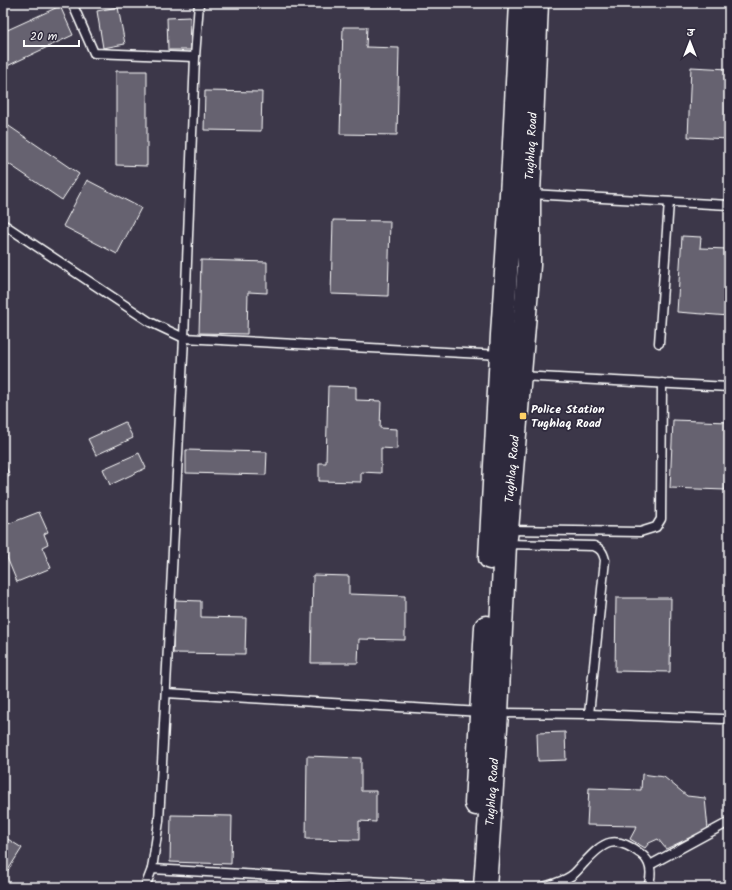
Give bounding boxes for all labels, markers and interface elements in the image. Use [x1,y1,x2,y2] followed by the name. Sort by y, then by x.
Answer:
[24,22,79,48] scale bar
[670,22,710,62] north arrow
[687,24,696,42] text: उ
[30,27,58,46] text: 20 m
[520,111,543,180] street label: Tughlaq Road
[531,400,605,433] place label: Police Station Tughlaq Road
[518,411,528,421] marker: Police Station Tughlaq Road
[500,434,525,503] street label: Tughlaq Road
[481,757,504,826] street label: Tughlaq Road

